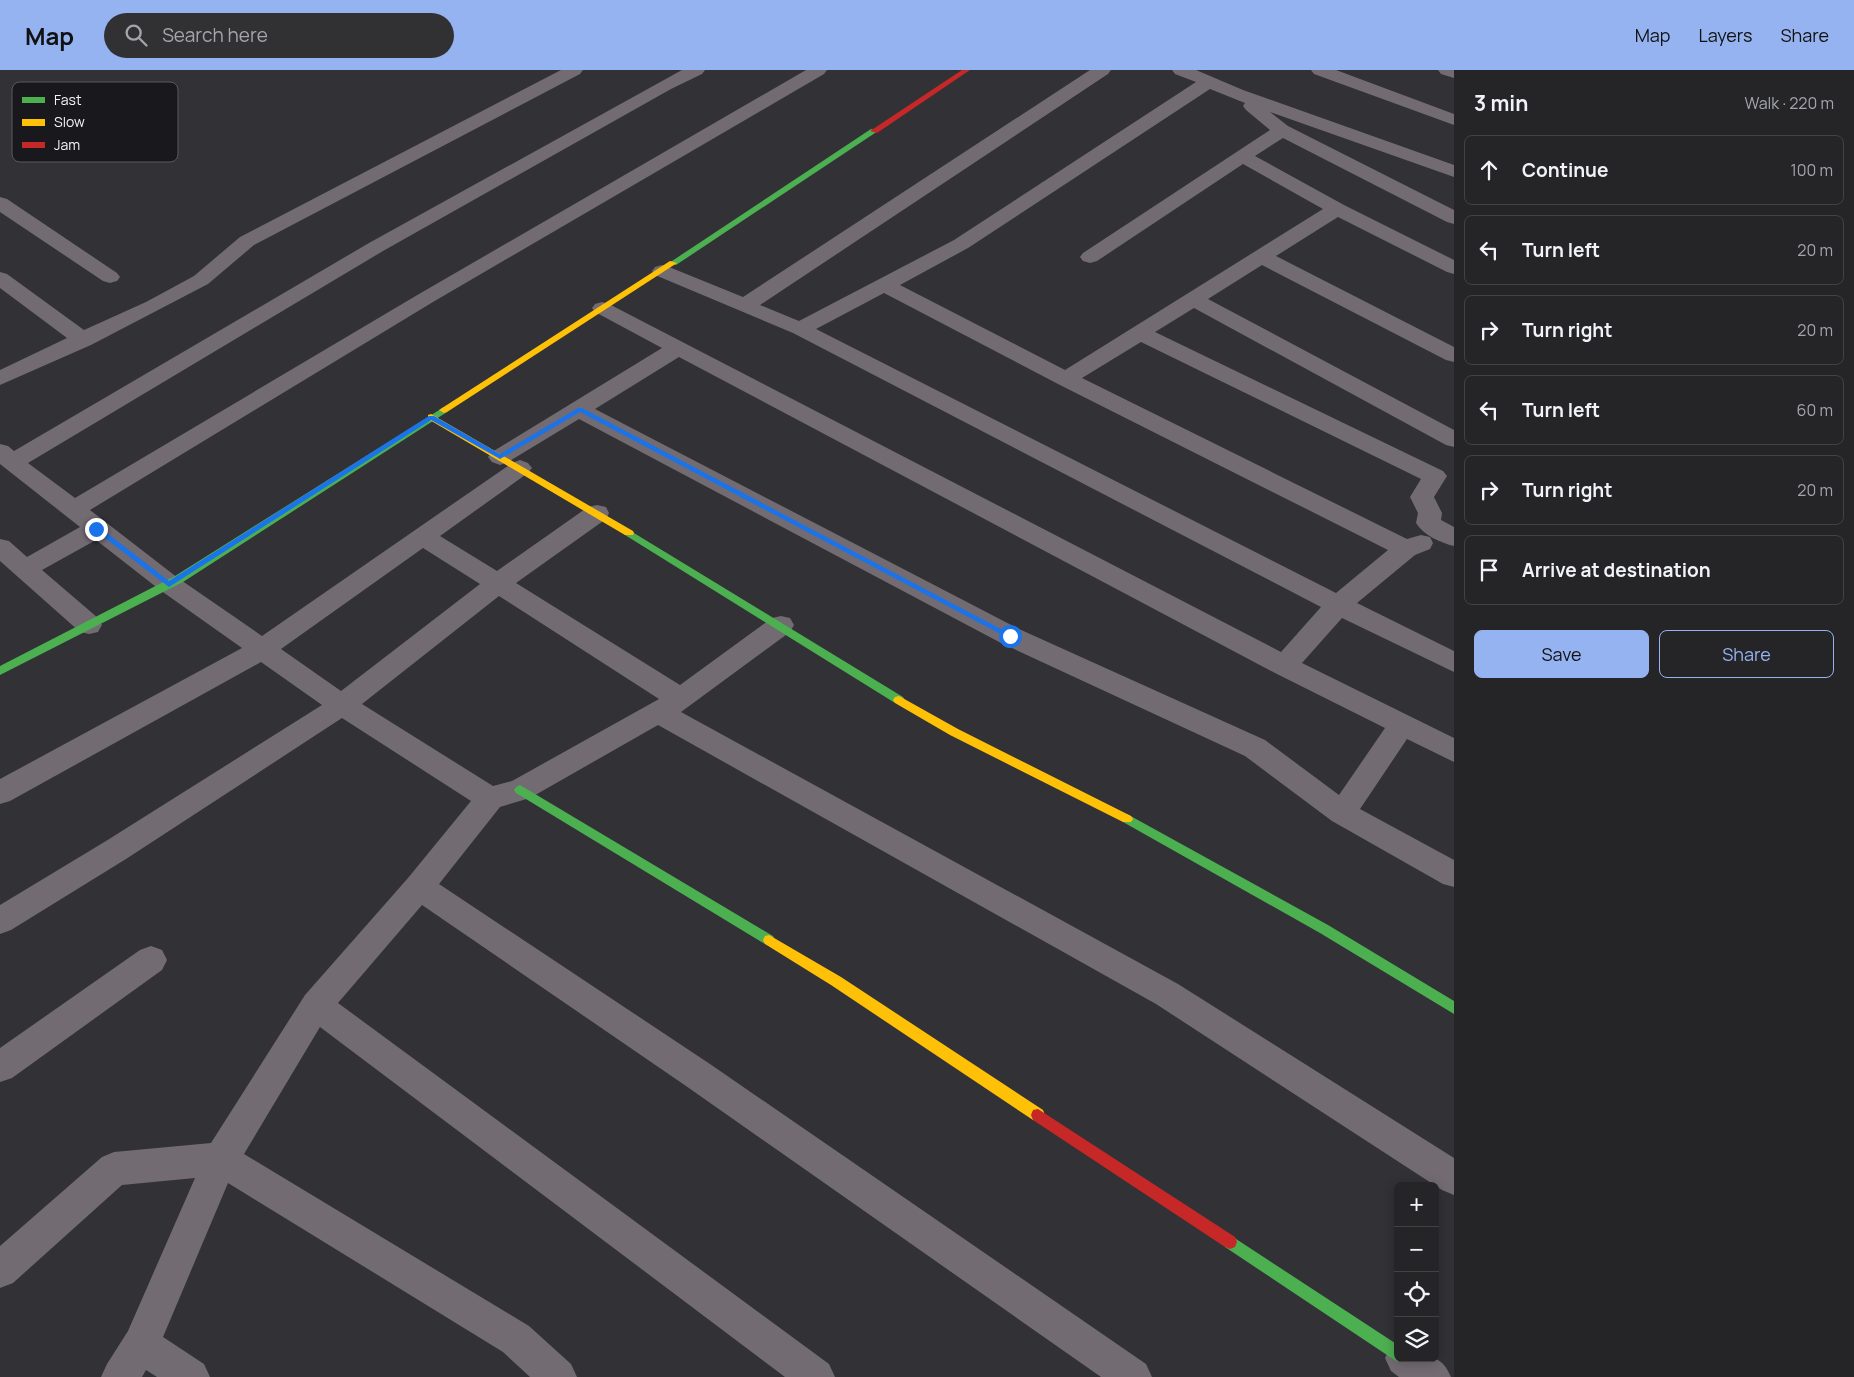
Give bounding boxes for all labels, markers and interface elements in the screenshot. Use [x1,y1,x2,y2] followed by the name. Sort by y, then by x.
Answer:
[104,13,454,58] search box
[25,19,74,52] text: Map
[122,21,150,49] icon: search
[162,22,268,48] text: Search here
[1635,23,1670,47] text: Map
[1698,23,1752,47] text: Layers
[1780,23,1829,47] text: Share
[12,82,178,162] legend
[1474,89,1528,117] text: 3 min
[54,90,82,109] text: Fast
[1744,92,1834,114] text: Walk · 220 m
[54,112,85,131] text: Slow
[54,135,80,154] text: Jam
[1475,156,1503,184] icon: ahead
[1522,157,1608,183] text: Continue
[1790,159,1833,181] text: 100 m
[1475,236,1503,264] icon: left
[1522,237,1600,263] text: Turn left
[1797,239,1833,261] text: 20 m
[1475,316,1503,344] icon: right
[1522,317,1612,343] text: Turn right
[1797,319,1833,341] text: 20 m
[1475,396,1503,424] icon: left
[1522,397,1600,423] text: Turn left
[1797,399,1833,421] text: 60 m
[1475,476,1503,504] icon: right
[1522,477,1612,503] text: Turn right
[1797,479,1833,501] text: 20 m
[85,518,108,541] route end
[1475,556,1503,584] icon: arrive
[1522,557,1711,583] text: Arrive at destination
[999,625,1022,648] route start
[1474,630,1649,678] button: Save
[1659,630,1834,678] button: Share
[1394,1182,1439,1362] map controls
[1394,1182,1439,1227] button: +
[1394,1227,1439,1272] button: −
[1394,1272,1439,1317] button: locate
[1394,1317,1439,1362] button: layers

